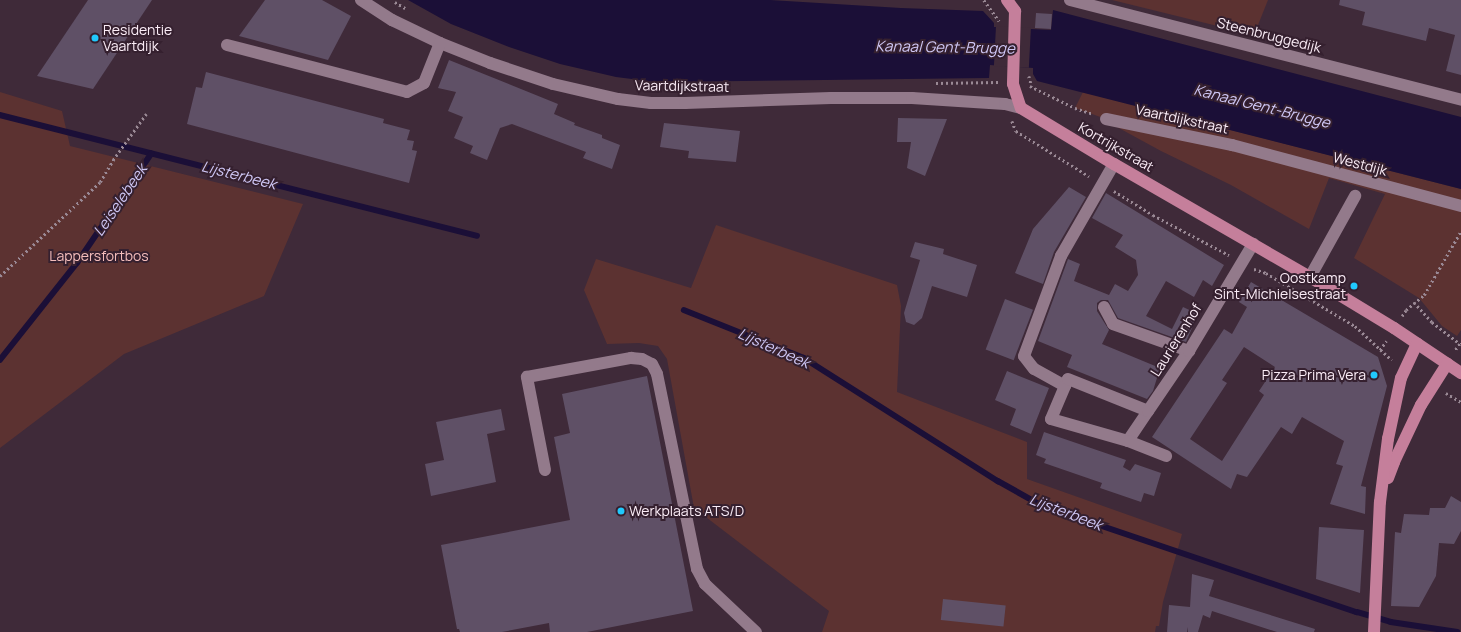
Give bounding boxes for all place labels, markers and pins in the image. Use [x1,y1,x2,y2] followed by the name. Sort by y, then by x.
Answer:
[103,22,172,54] place label: Residentie Vaartdijk
[90,33,100,43] marker: Residentie Vaartdijk
[1214,270,1346,302] place label: Oostkamp Sint-Michielsestraat
[1349,281,1359,291] marker: Oostkamp Sint-Michielsestraat
[1262,367,1366,383] place label: Pizza Prima Vera
[1369,370,1379,380] marker: Pizza Prima Vera
[629,503,744,519] place label: Werkplaats ATS/D
[616,506,626,516] marker: Werkplaats ATS/D

